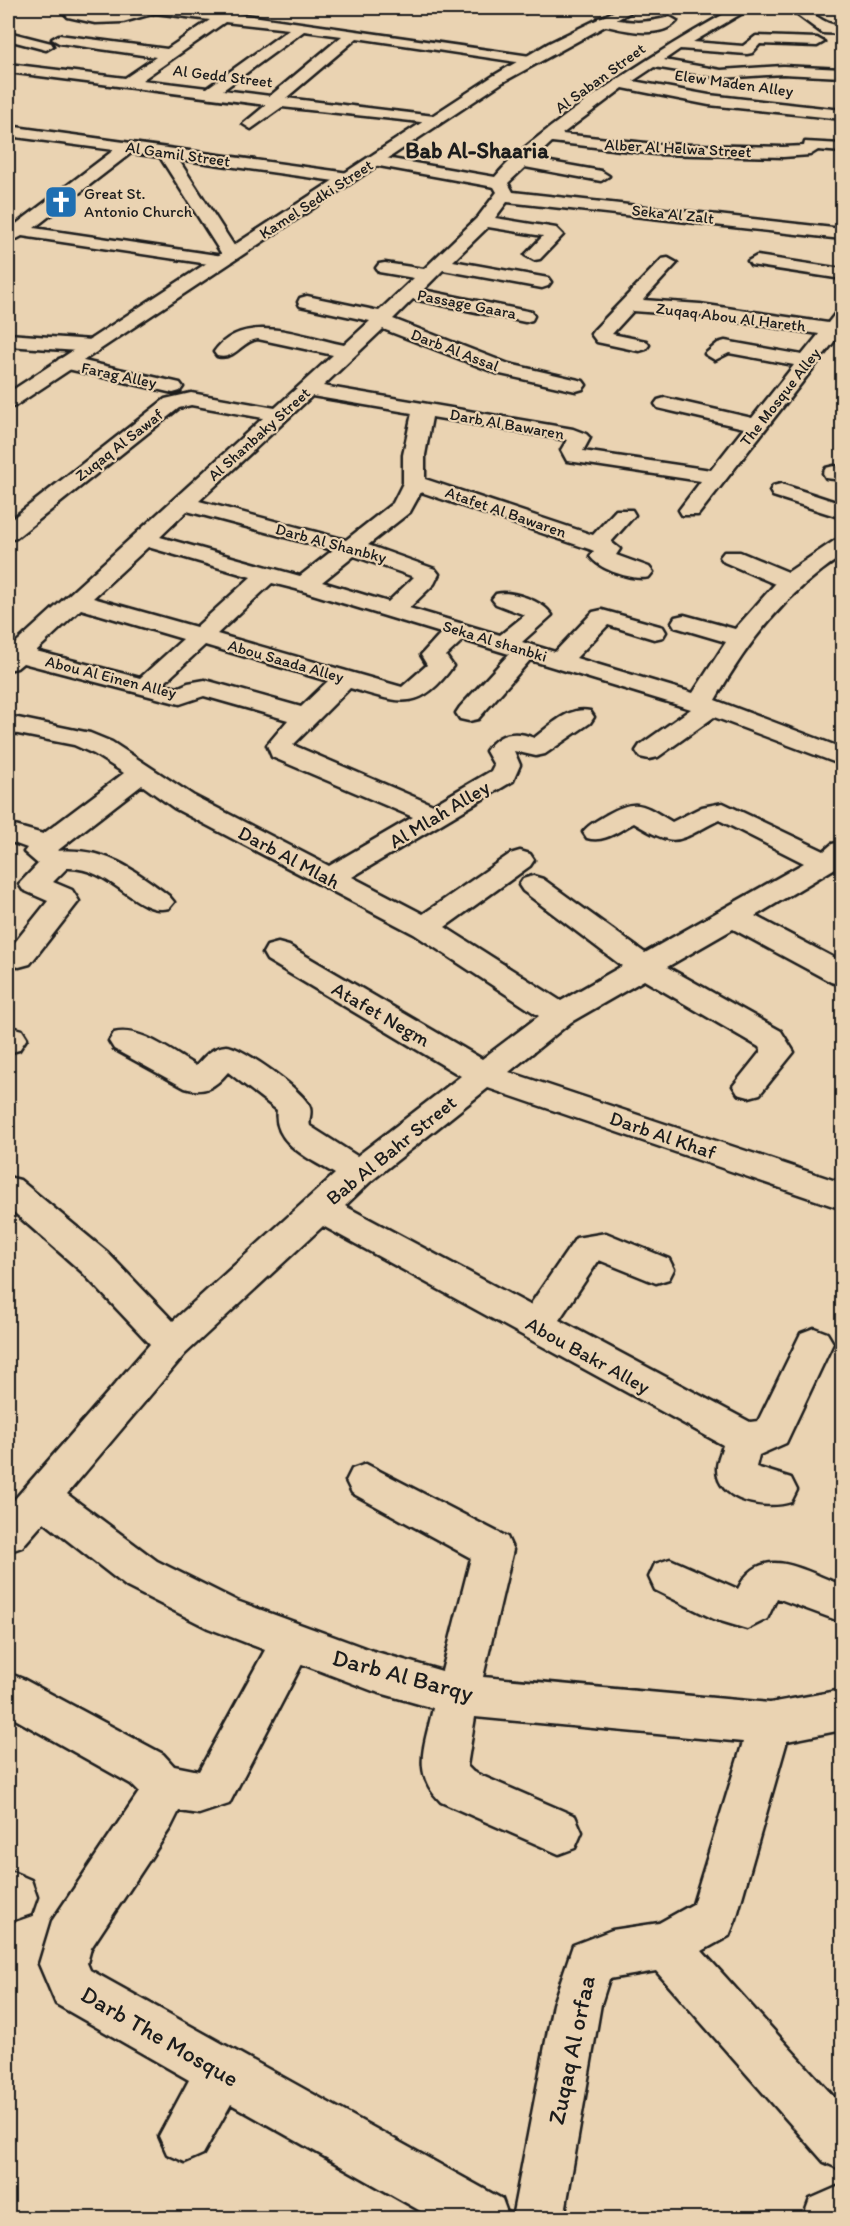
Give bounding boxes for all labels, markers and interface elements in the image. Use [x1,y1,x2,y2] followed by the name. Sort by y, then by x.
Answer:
[551,39,649,117] street label: Al Saban Street
[172,60,274,92] street label: Al Gedd Street
[674,65,795,101] street label: Elew Maden Alley
[604,135,752,161] street label: Alber Al Helwa Street
[125,137,231,171] street label: Al Gamil Street
[405,137,549,164] district label: Bab Al-Shaaria
[256,155,376,243] street label: Kamel Sedki Street
[43,184,79,220] church icon: Great St. Antonio Church
[84,184,193,221] place label: Great St. Antonio Church
[631,200,715,228] street label: Seka Al Zalt
[416,285,519,323] street label: Passage Gaara
[655,298,807,336] street label: Zuqaq Abou Al Hareth
[408,324,502,376] street label: Darb Al Assal
[736,344,825,450] street label: The Mosque Alley
[80,358,159,392] street label: Farag Alley
[204,383,314,485] street label: Al Shanbaky Street
[71,405,167,485] street label: Zuqaq Al Sawaf
[448,405,566,443] street label: Darb Al Bawaren
[443,482,569,542] street label: Atafet Al Bawaren
[273,519,389,567] street label: Darb Al Shanbky
[441,616,549,666] street label: Seka Al shanbki
[226,635,347,687] street label: Abou Saada Alley
[44,652,179,703] street label: Abou Al Einen Alley
[384,774,494,853] street label: Al Mlah Alley
[234,820,344,894] street label: Darb Al Mlah
[328,976,434,1052] street label: Atafet Negm
[321,1090,461,1210] street label: Bab Al Bahr Street
[607,1106,720,1165] street label: Darb Al Khaf
[522,1311,655,1399] street label: Abou Bakr Alley
[329,1642,477,1708] street label: Darb Al Barqy
[541,1973,601,2127] street label: Zuqaq Al orfaa
[76,1979,244,2093] street label: Darb The Mosque

